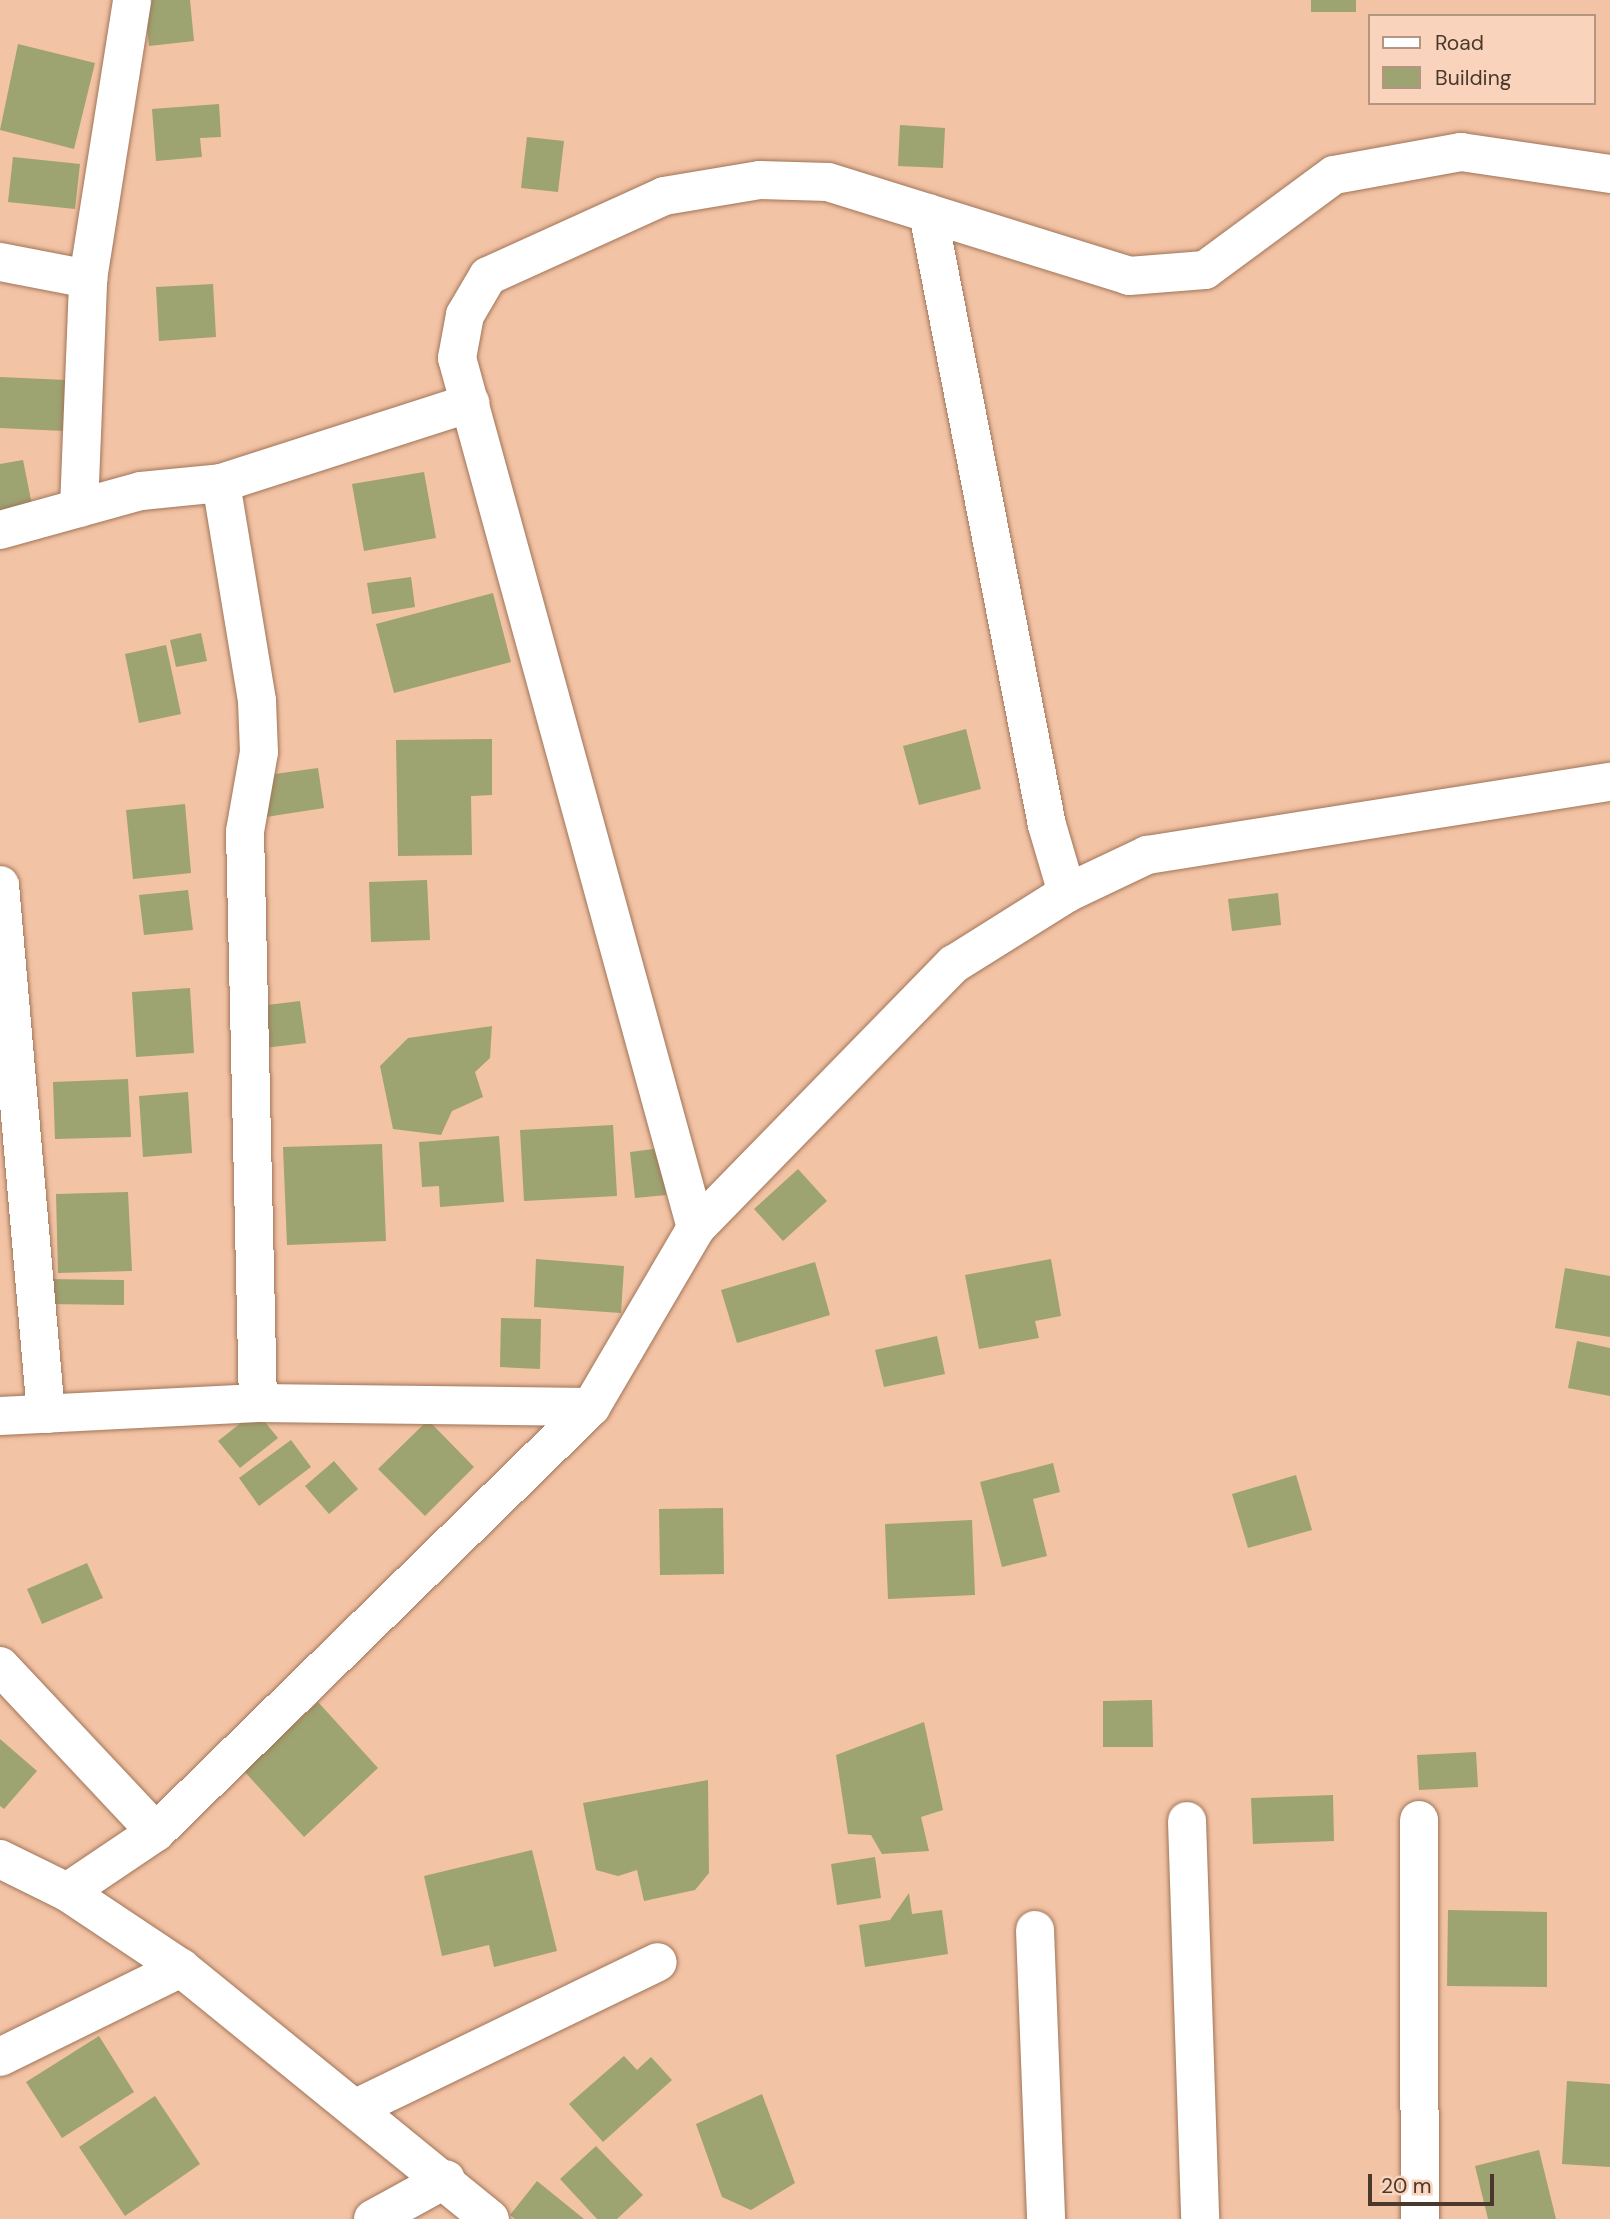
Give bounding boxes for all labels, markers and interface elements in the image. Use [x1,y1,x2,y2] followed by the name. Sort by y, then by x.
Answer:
[1368,14,1596,105] legend
[1435,29,1484,57] text: Road
[1435,64,1511,92] text: Building
[1372,2160,1498,2204] scale bar
[1381,2172,1432,2200] text: 20 m

